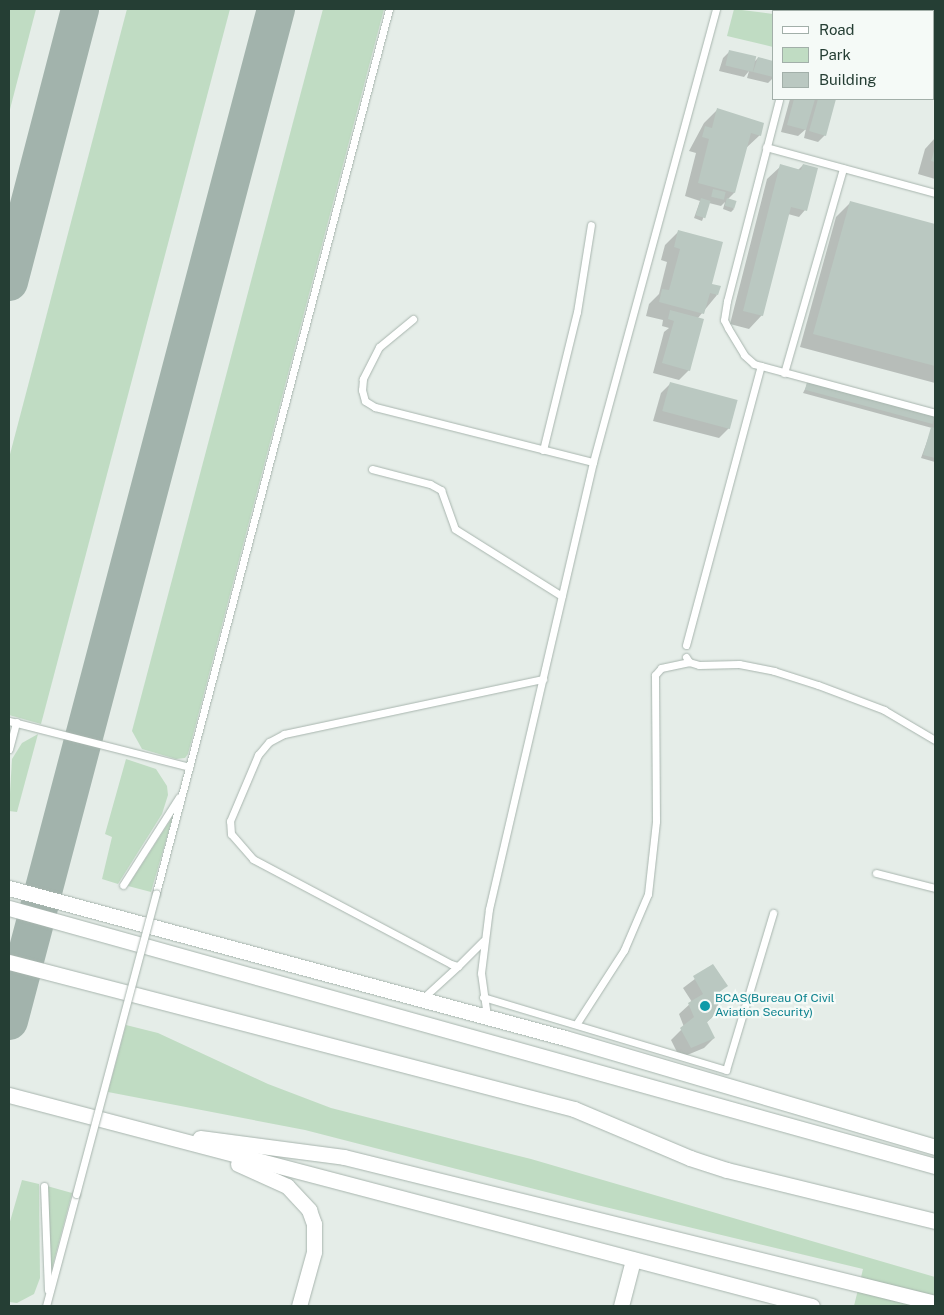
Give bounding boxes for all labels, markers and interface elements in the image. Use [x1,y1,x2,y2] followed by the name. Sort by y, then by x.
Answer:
[772,10,934,100] legend
[819,21,855,38] text: Road
[819,46,851,63] text: Park
[819,71,877,88] text: Building
[715,992,834,1020] place label: BCAS(Bureau Of Civil Aviation Security)
[699,1000,711,1012] marker: BCAS(Bureau Of Civil Aviation Security)

